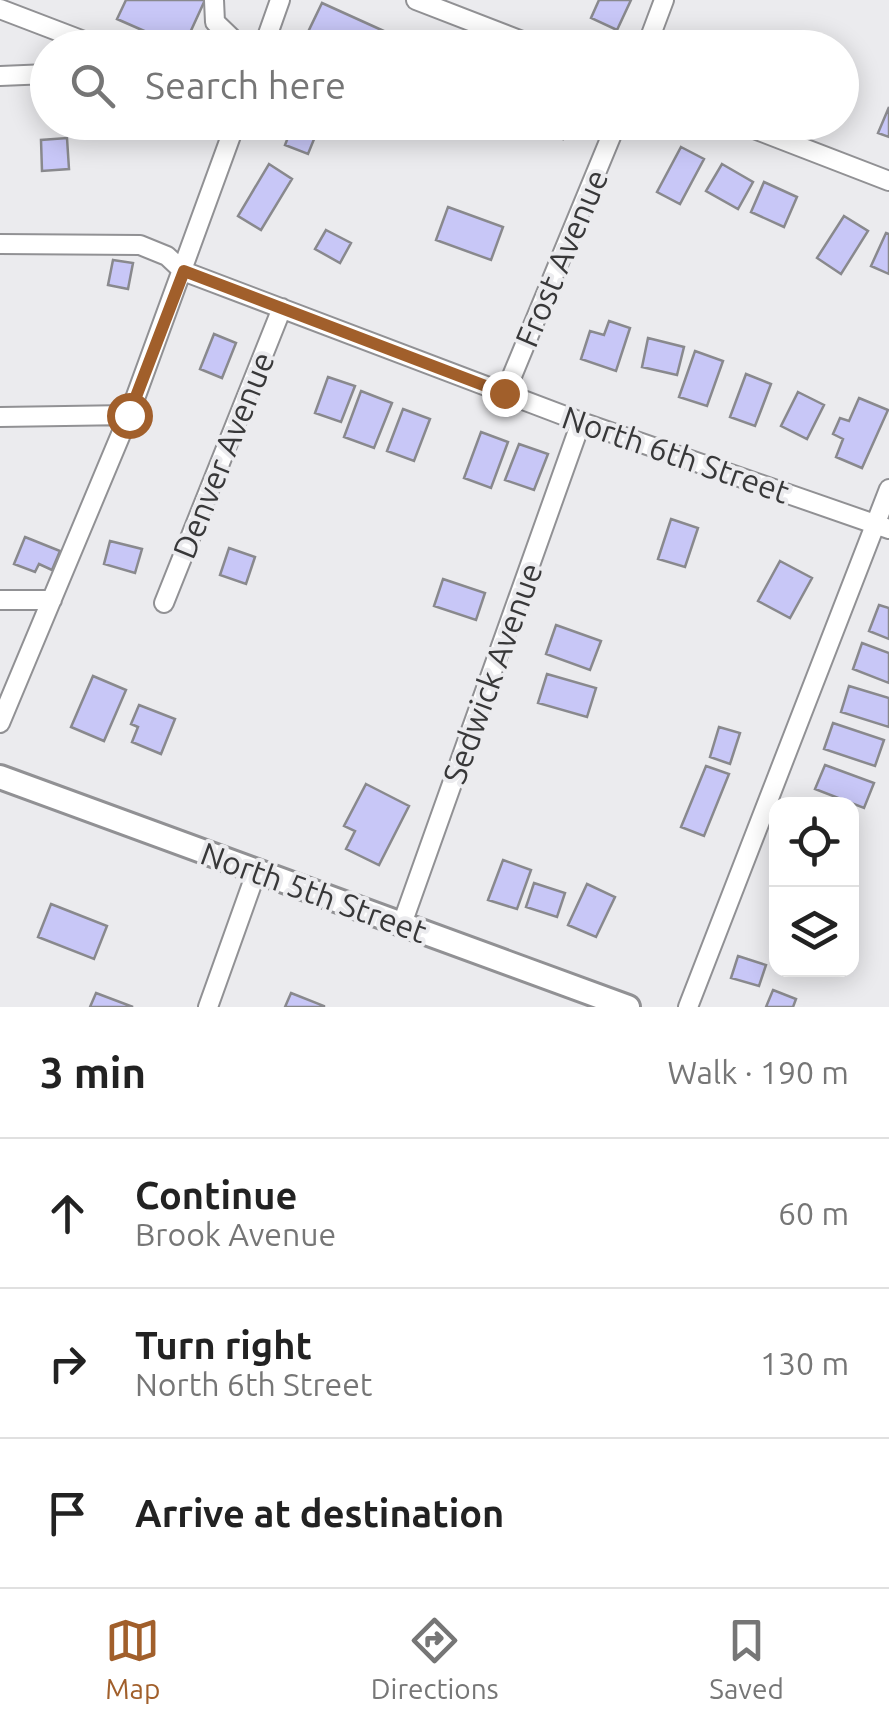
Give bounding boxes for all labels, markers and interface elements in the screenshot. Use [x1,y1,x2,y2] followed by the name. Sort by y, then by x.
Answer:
[30,30,859,140] search box
[65,58,120,113] icon: search
[145,64,346,106] text: Search here
[508,164,614,352] street label: Frost Avenue
[165,347,281,563] street label: Denver Avenue
[482,371,528,417] route end
[107,393,153,439] route start
[558,398,795,510] street label: North 6th Street
[435,558,549,788] street label: Sedwick Avenue
[769,797,859,977] map controls
[769,797,859,887] button: locate
[196,834,432,950] street label: North 5th Street
[769,887,859,977] button: layers
[40,1049,146,1096] text: 3 min
[667,1054,849,1090] text: Walk · 190 m
[135,1174,297,1216] text: Continue
[40,1186,95,1241] icon: ahead
[778,1195,849,1231] text: 60 m
[135,1216,336,1252] text: Brook Avenue
[135,1324,312,1366] text: Turn right
[40,1336,95,1391] icon: right
[760,1345,849,1381] text: 130 m
[135,1366,372,1402] text: North 6th Street
[40,1486,95,1541] icon: arrive
[135,1492,504,1534] text: Arrive at destination
[105,1613,160,1704] tab: Map
[371,1613,499,1704] tab: Directions
[709,1613,784,1704] tab: Saved

